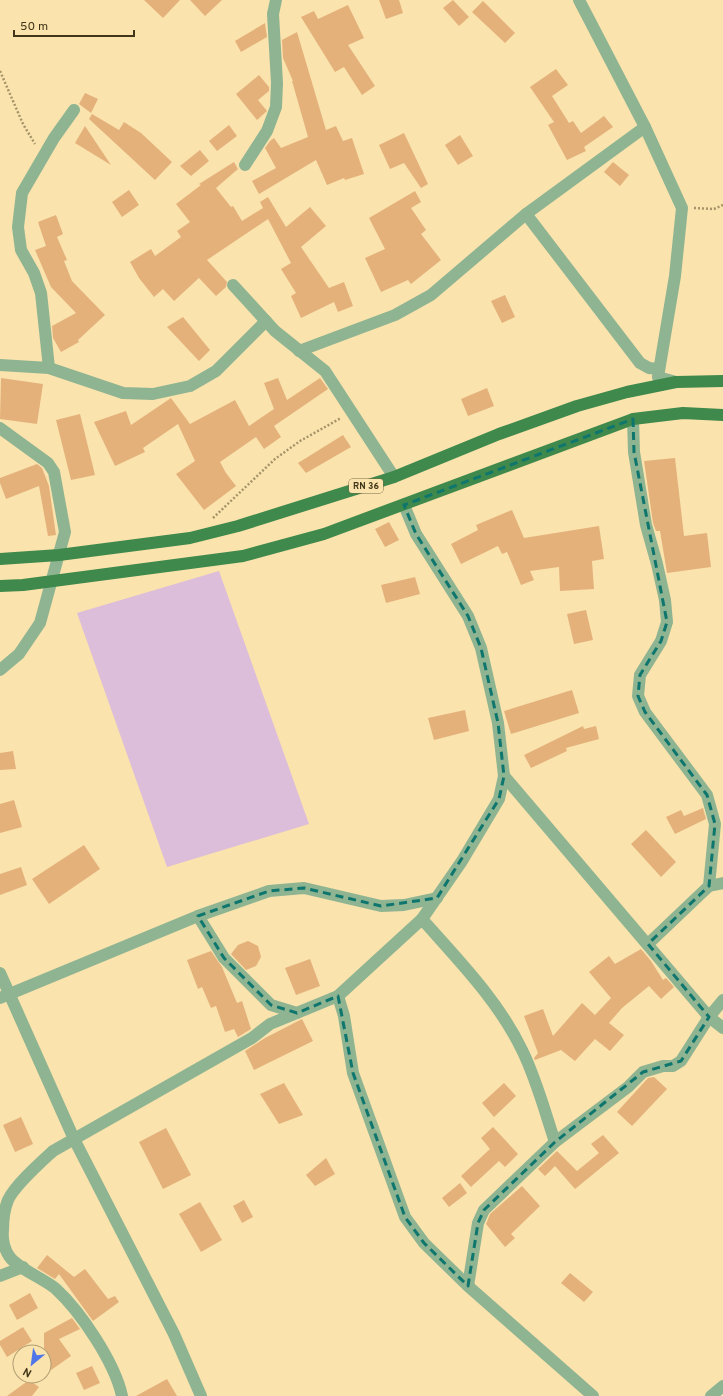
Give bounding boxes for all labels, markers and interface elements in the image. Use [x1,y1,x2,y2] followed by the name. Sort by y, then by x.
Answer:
[14,12,134,38] scale bar
[20,19,48,35] text: 50 m
[349,479,383,493] road number: RN 36
[12,1344,52,1384] north arrow
[21,1364,34,1380] text: N

